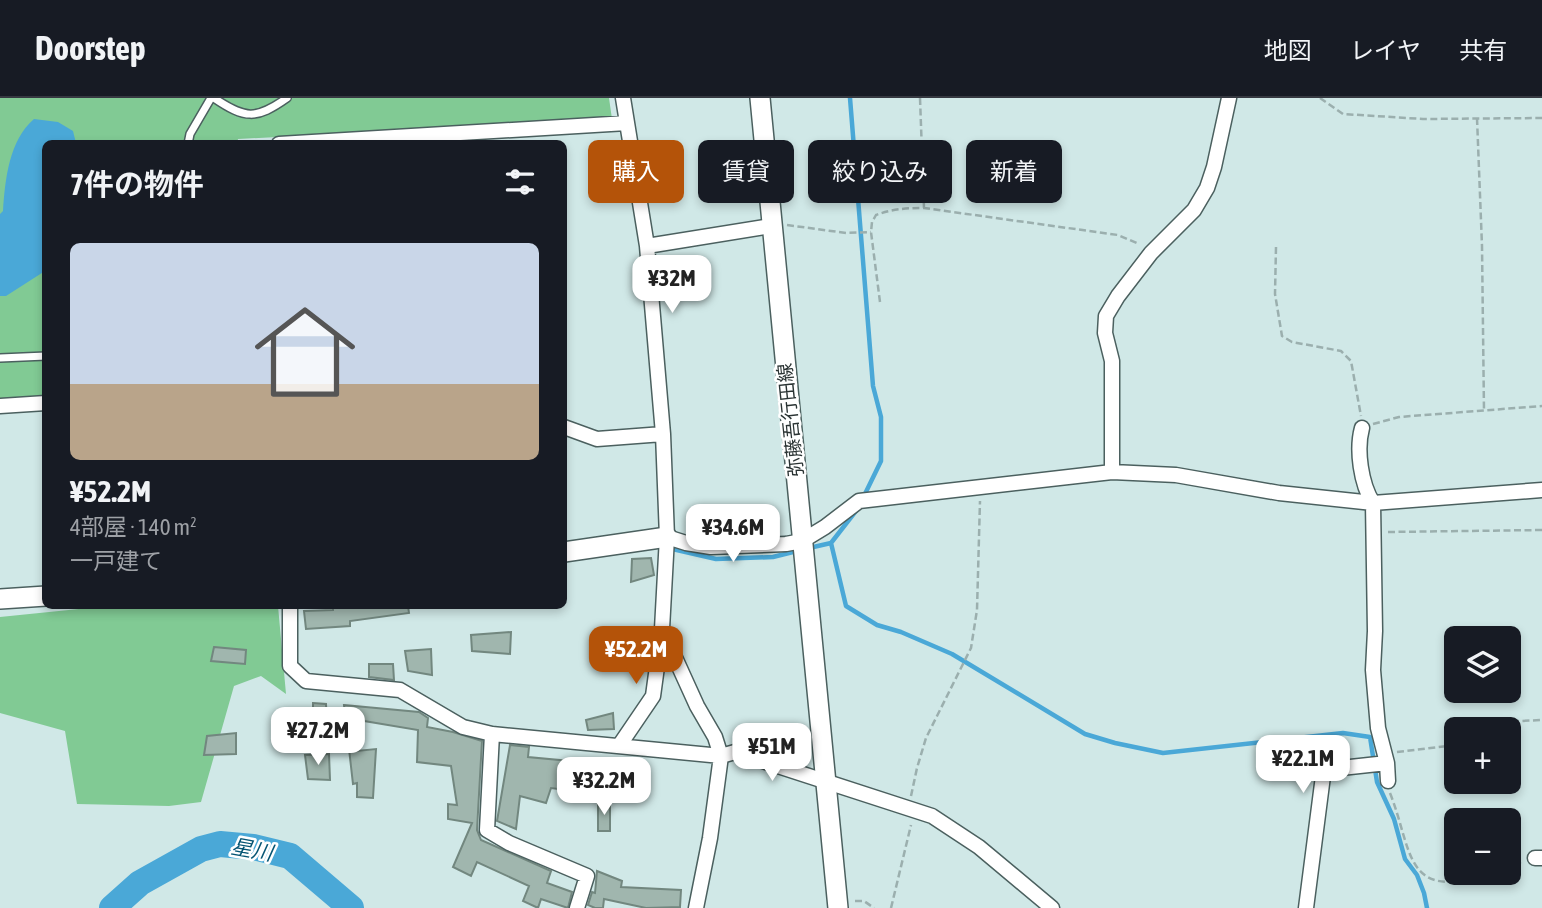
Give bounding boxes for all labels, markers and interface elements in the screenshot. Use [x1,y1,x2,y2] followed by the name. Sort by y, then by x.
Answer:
[35,29,146,67] text: Doorstep
[1264,37,1312,64] text: 地図
[1350,37,1421,64] text: レイヤ
[1459,37,1507,64] text: 共有
[588,140,684,203] chip: 購入
[698,140,794,203] chip: 賃貸
[808,140,952,203] chip: 絞り込み
[966,140,1062,203] chip: 新着
[501,163,539,201] icon: filters
[70,167,204,201] text: 7件の物件
[631,256,713,315] pin: ¥32M
[648,265,696,291] text: ¥32M
[242,289,368,415] icon: home
[773,362,807,478] street label: 弥藤吾行田線
[70,474,151,508] text: ¥52.2M
[676,504,790,564] pin: ¥34.6M
[70,514,197,540] text: 4部屋 · 140 m²
[702,514,764,540] text: ¥34.6M
[70,548,162,574] text: 一戸建て
[579,626,693,686] pin: ¥52.2M
[1444,626,1521,885] map controls
[1444,626,1521,703] button: layers
[605,636,667,662] text: ¥52.2M
[261,708,375,767] pin: ¥27.2M
[287,717,349,743] text: ¥27.2M
[1444,717,1521,794] button: +
[731,724,813,783] pin: ¥51M
[748,733,796,759] text: ¥51M
[1246,736,1360,795] pin: ¥22.1M
[1272,745,1334,771] text: ¥22.1M
[547,758,661,817] pin: ¥32.2M
[573,767,635,793] text: ¥32.2M
[1444,808,1521,885] button: −
[229,834,277,865] water label: 星川

